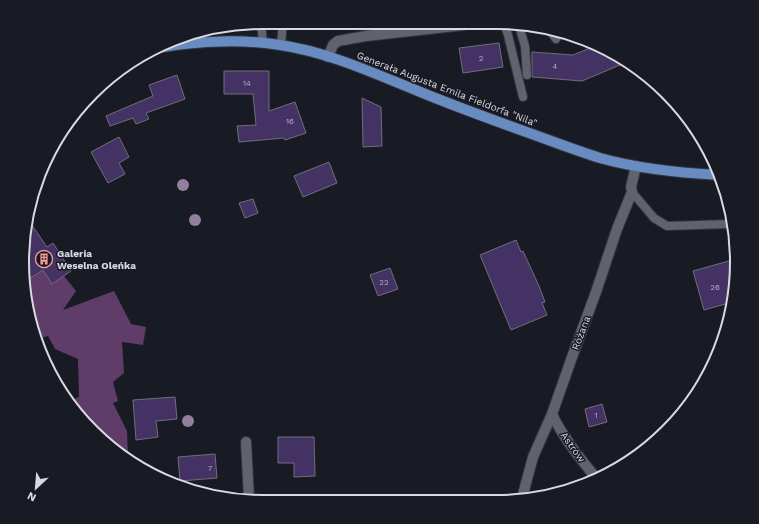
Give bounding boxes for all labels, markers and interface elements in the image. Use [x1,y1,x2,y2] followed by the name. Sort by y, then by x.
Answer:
[355,49,539,129] street label: Generała Augusta Emila Fieldorfa "Nila"
[479,54,484,63] house number: 2
[553,62,558,71] house number: 4
[243,79,251,88] house number: 14
[286,117,294,126] house number: 16
[57,248,136,271] place label: Galeria Weselna Oleńka
[34,249,54,269] building icon: Galeria Weselna Oleńka
[379,278,389,287] house number: 22
[710,283,720,292] house number: 26
[570,314,593,351] street label: Różana
[594,411,598,420] house number: 1
[559,430,588,465] street label: Astrów
[208,464,213,473] house number: 7
[16,468,56,508] north arrow
[25,489,38,504] text: N

